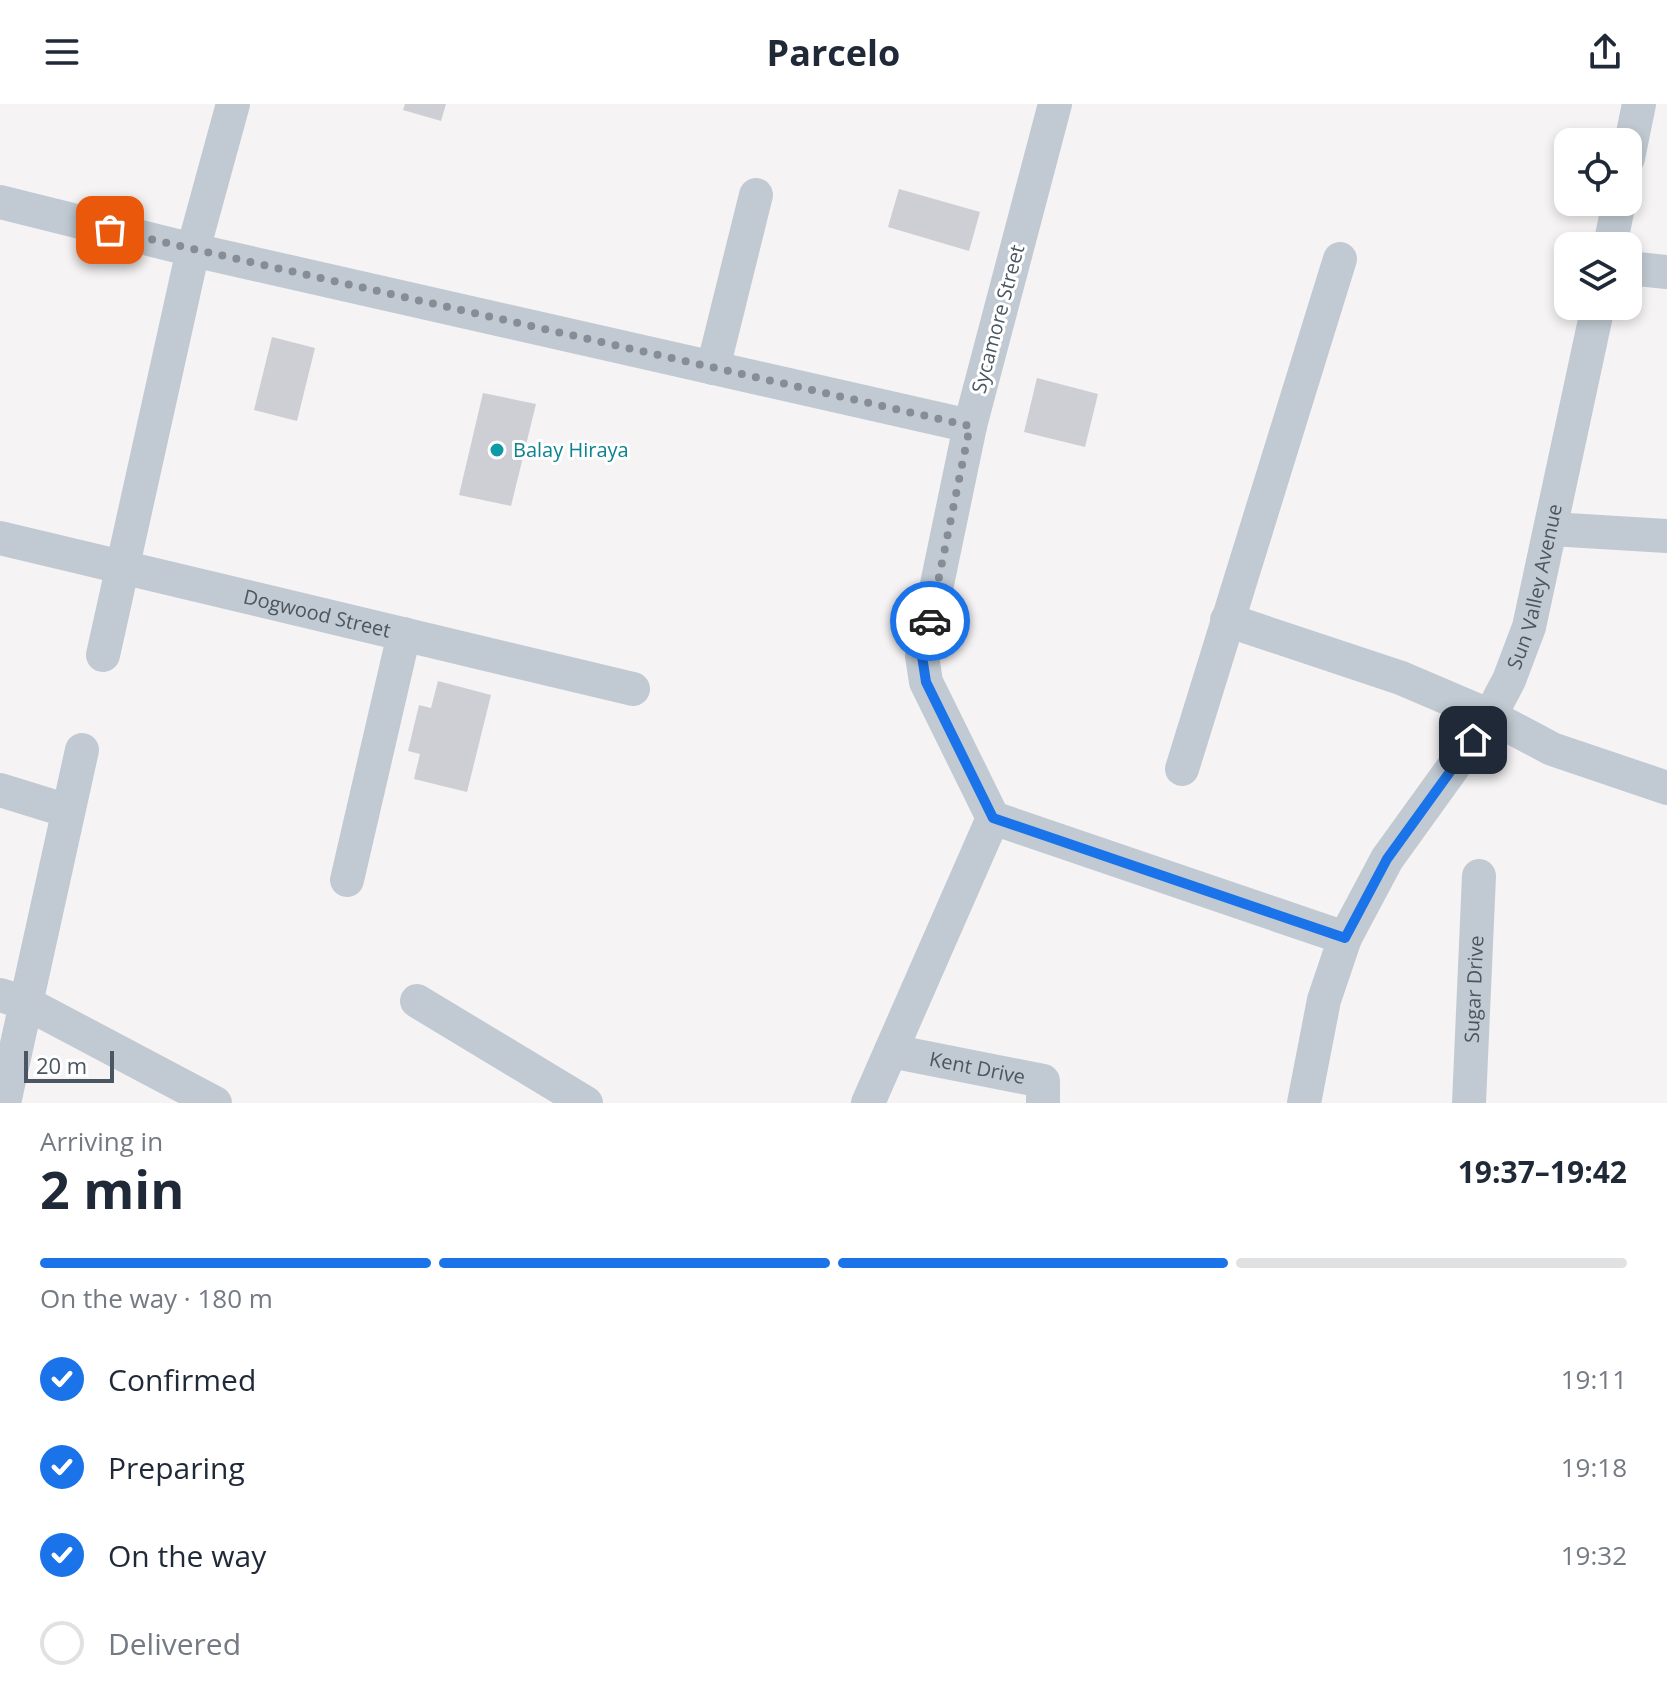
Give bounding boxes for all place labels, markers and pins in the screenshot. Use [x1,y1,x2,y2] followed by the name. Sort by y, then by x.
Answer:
[76,196,144,264] pin
[513,436,629,463] place label: Balay Hiraya
[488,441,506,459] marker: Balay Hiraya
[1439,706,1507,774] pin

